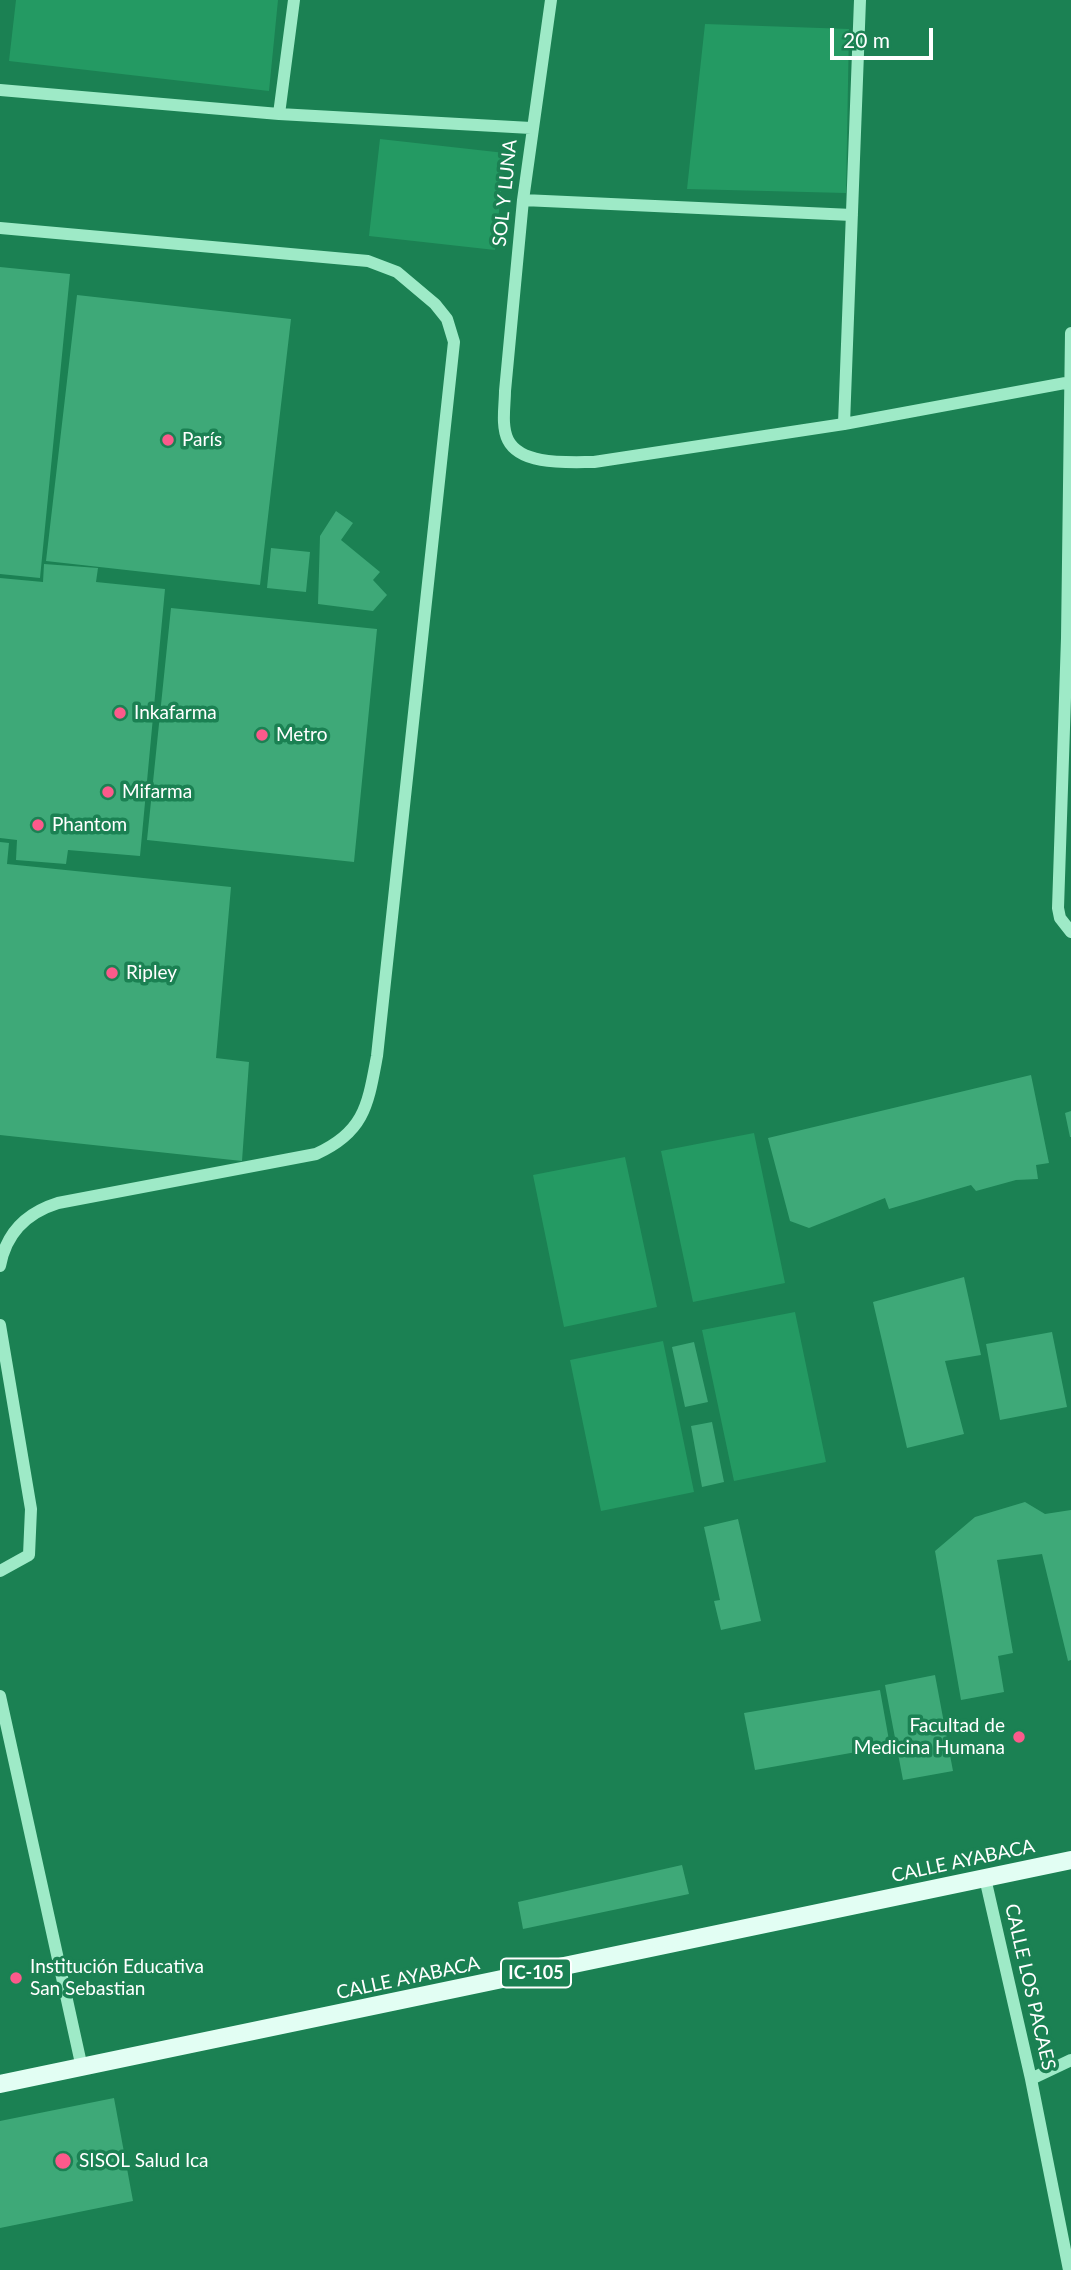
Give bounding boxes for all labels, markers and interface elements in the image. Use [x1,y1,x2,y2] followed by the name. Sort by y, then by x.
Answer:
[833,14,936,58] scale bar
[843,27,890,52] text: 20 m
[488,138,522,248] street label: SOL Y LUNA
[182,429,222,451] place label: París
[160,432,176,448] marker: París
[134,702,217,724] place label: Inkafarma
[112,705,128,721] marker: Inkafarma
[276,724,327,746] place label: Metro
[254,727,270,743] marker: Metro
[122,781,192,803] place label: Mifarma
[100,784,116,800] marker: Mifarma
[52,814,127,836] place label: Phantom
[30,817,46,833] marker: Phantom
[126,962,177,984] place label: Ripley
[104,965,120,981] marker: Ripley
[854,1715,1005,1759] place label: Facultad de Medicina Humana
[1011,1729,1027,1745] marker: Facultad de Medicina Humana
[889,1835,1037,1887] street label: CALLE AYABACA
[1000,1902,1060,2072] street label: CALLE LOS PACAES
[334,1952,482,2004] street label: CALLE AYABACA
[30,1956,204,2000] place label: Institución Educativa San Sebastian
[501,1958,571,1987] road number: IC-105
[8,1970,24,1986] marker: Institución Educativa San Sebastian
[79,2150,209,2172] place label: SISOL Salud Ica
[53,2151,73,2171] marker: SISOL Salud Ica

